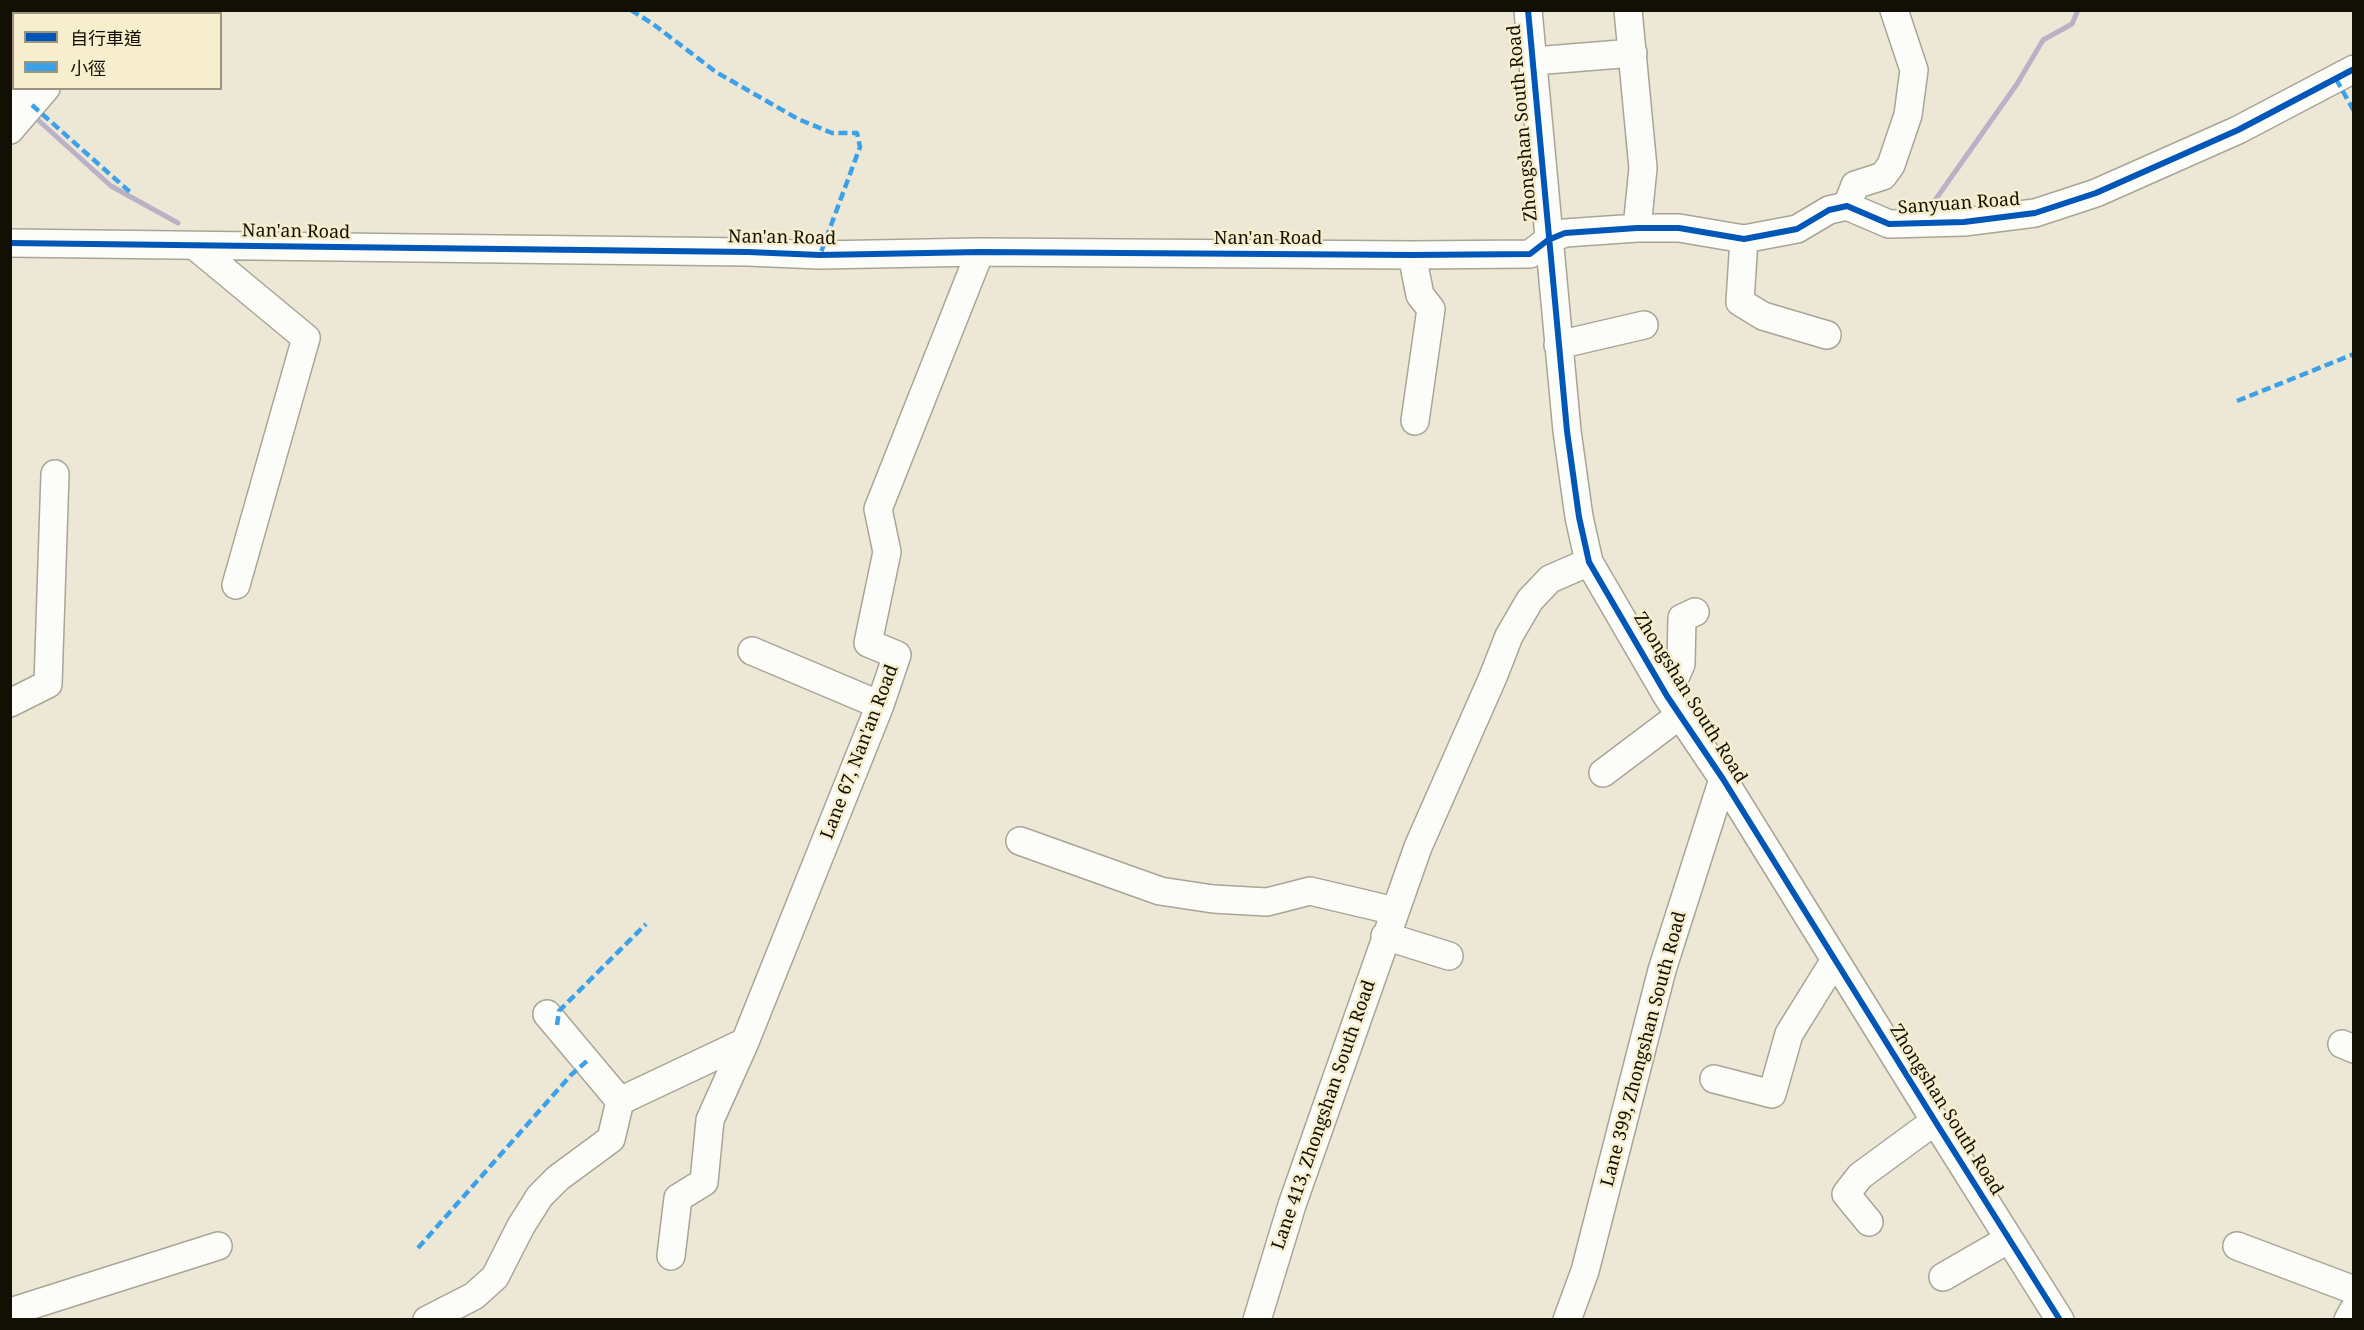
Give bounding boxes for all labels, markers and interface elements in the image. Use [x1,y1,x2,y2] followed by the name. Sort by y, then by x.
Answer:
[12,12,222,90] legend
[1504,24,1542,222] street label: Zhongshan South Road
[70,26,142,50] text: 自行車道
[70,56,106,80] text: 小徑
[1897,189,2021,219] street label: Sanyuan Road
[242,220,350,244] street label: Nan'an Road
[728,226,836,250] street label: Nan'an Road
[1214,228,1322,250] street label: Nan'an Road
[1629,609,1751,787] street label: Zhongshan South Road
[817,662,903,842] street label: Lane 67, Nan'an Road
[1597,909,1691,1189] street label: Lane 399, Zhongshan South Road
[1268,977,1380,1253] street label: Lane 413, Zhongshan South Road
[1885,1021,2007,1199] street label: Zhongshan South Road

